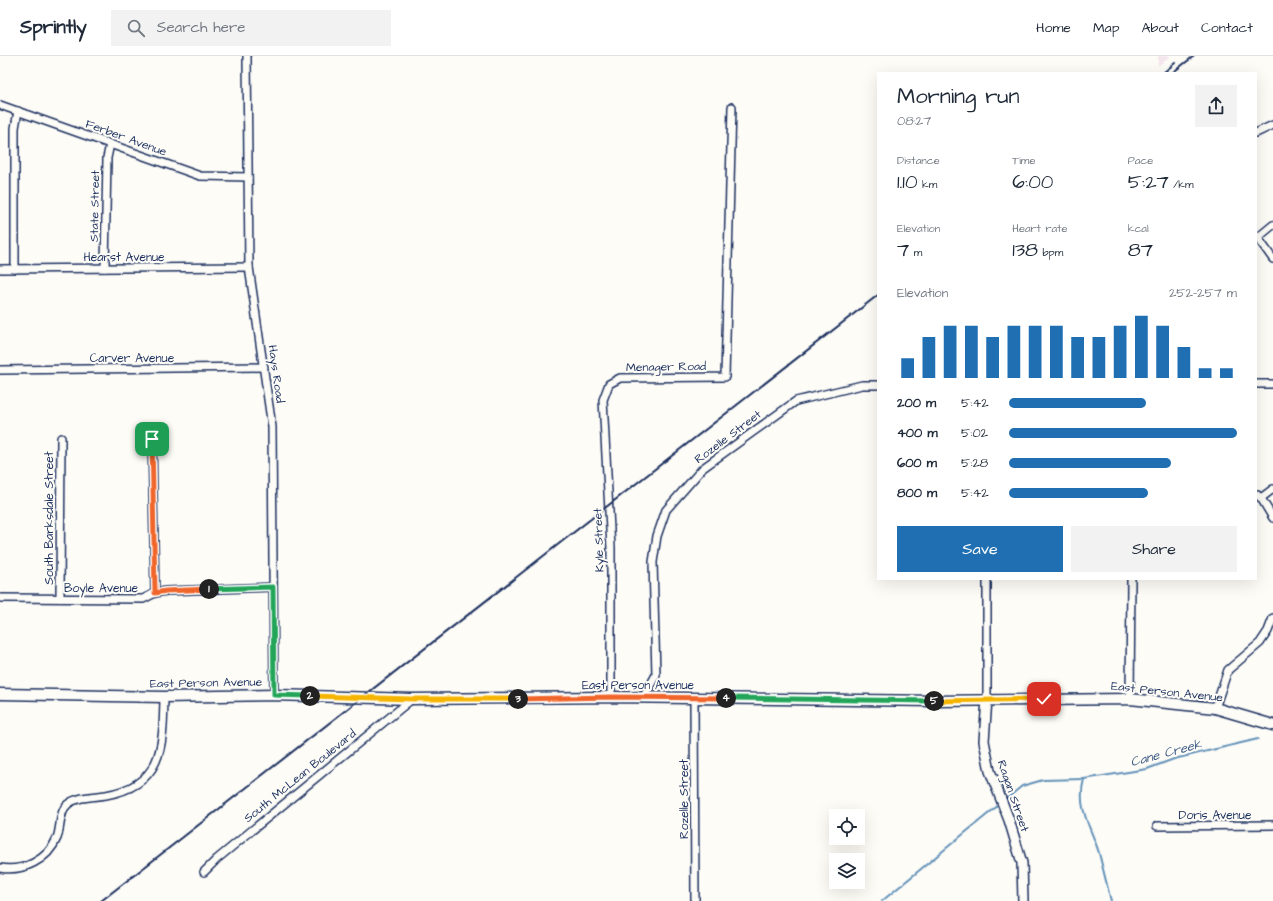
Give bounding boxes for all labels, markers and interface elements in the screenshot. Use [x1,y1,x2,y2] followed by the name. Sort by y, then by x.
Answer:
[111,10,391,46] search box
[20,14,87,41] text: Sprintly
[125,17,147,39] icon: search
[157,17,245,38] text: Search here
[1036,18,1071,38] text: Home
[1093,18,1119,38] text: Map
[1141,18,1179,38] text: About
[1201,18,1253,38] text: Contact
[897,81,1020,112] text: Morning run
[1195,85,1237,127] button: share
[897,112,931,130] text: 08:27
[83,115,169,161] street label: Ferber Avenue
[897,153,940,168] text: Distance
[1012,153,1035,168] text: Time
[1128,153,1153,168] text: Pace
[897,168,918,196] text: 1.10
[1012,168,1053,196] text: 6:00
[1128,168,1169,196] text: 5:27
[86,170,104,242] street label: State Street
[918,177,937,192] text: km
[1169,177,1194,192] text: /km
[897,221,940,236] text: Elevation
[1012,221,1068,236] text: Heart rate
[1128,221,1149,236] text: kcal
[897,236,909,264] text: 7
[1012,236,1038,264] text: 138
[1128,236,1153,264] text: 87
[909,245,922,260] text: m
[1038,245,1063,260] text: bpm
[83,249,165,266] street label: Hearst Avenue
[897,284,948,302] text: Elevation
[1169,284,1237,302] text: 252–257 m
[263,344,288,404] street label: Hays Road
[90,350,175,367] street label: Carver Avenue
[626,358,706,377] street label: Menager Road
[897,394,936,412] text: 200 m
[961,394,989,412] text: 5:42
[691,406,765,468] street label: Rozelle Street
[135,422,169,456] pin
[897,424,938,442] text: 400 m
[961,424,988,442] text: 5:02
[141,428,163,450] icon: arrive
[41,451,58,585] street label: South Barksdale Street
[897,454,937,472] text: 600 m
[961,454,988,472] text: 5:28
[897,484,937,502] text: 800 m
[961,484,989,502] text: 5:42
[589,508,610,572] street label: Kyle Street
[897,526,1063,572] button: Save
[1071,526,1237,572] button: Share
[199,579,219,599] pin: 1
[64,580,139,598] street label: Boyle Avenue
[208,581,210,596] text: 1
[150,674,263,692] street label: East Person Avenue
[582,677,695,694] street label: East Person Avenue
[1110,678,1224,706] street label: East Person Avenue
[1027,682,1061,716] pin
[300,686,320,706] pin: 2
[307,688,313,703] text: 2
[716,688,736,708] pin: 4
[1033,688,1055,710] icon: check
[508,689,528,709] pin: 3
[722,690,730,705] text: 4
[515,691,521,706] text: 3
[924,691,944,711] pin: 5
[930,693,938,708] text: 5
[240,725,360,827] street label: South McLean Boulevard
[1128,735,1205,771] water label: Cane Creek
[992,758,1033,835] street label: Ragan Street
[676,759,693,839] street label: Rozelle Street
[1179,807,1252,824] street label: Doris Avenue
[829,809,865,889] map controls
[829,809,865,845] button: locate
[829,853,865,889] button: layers

